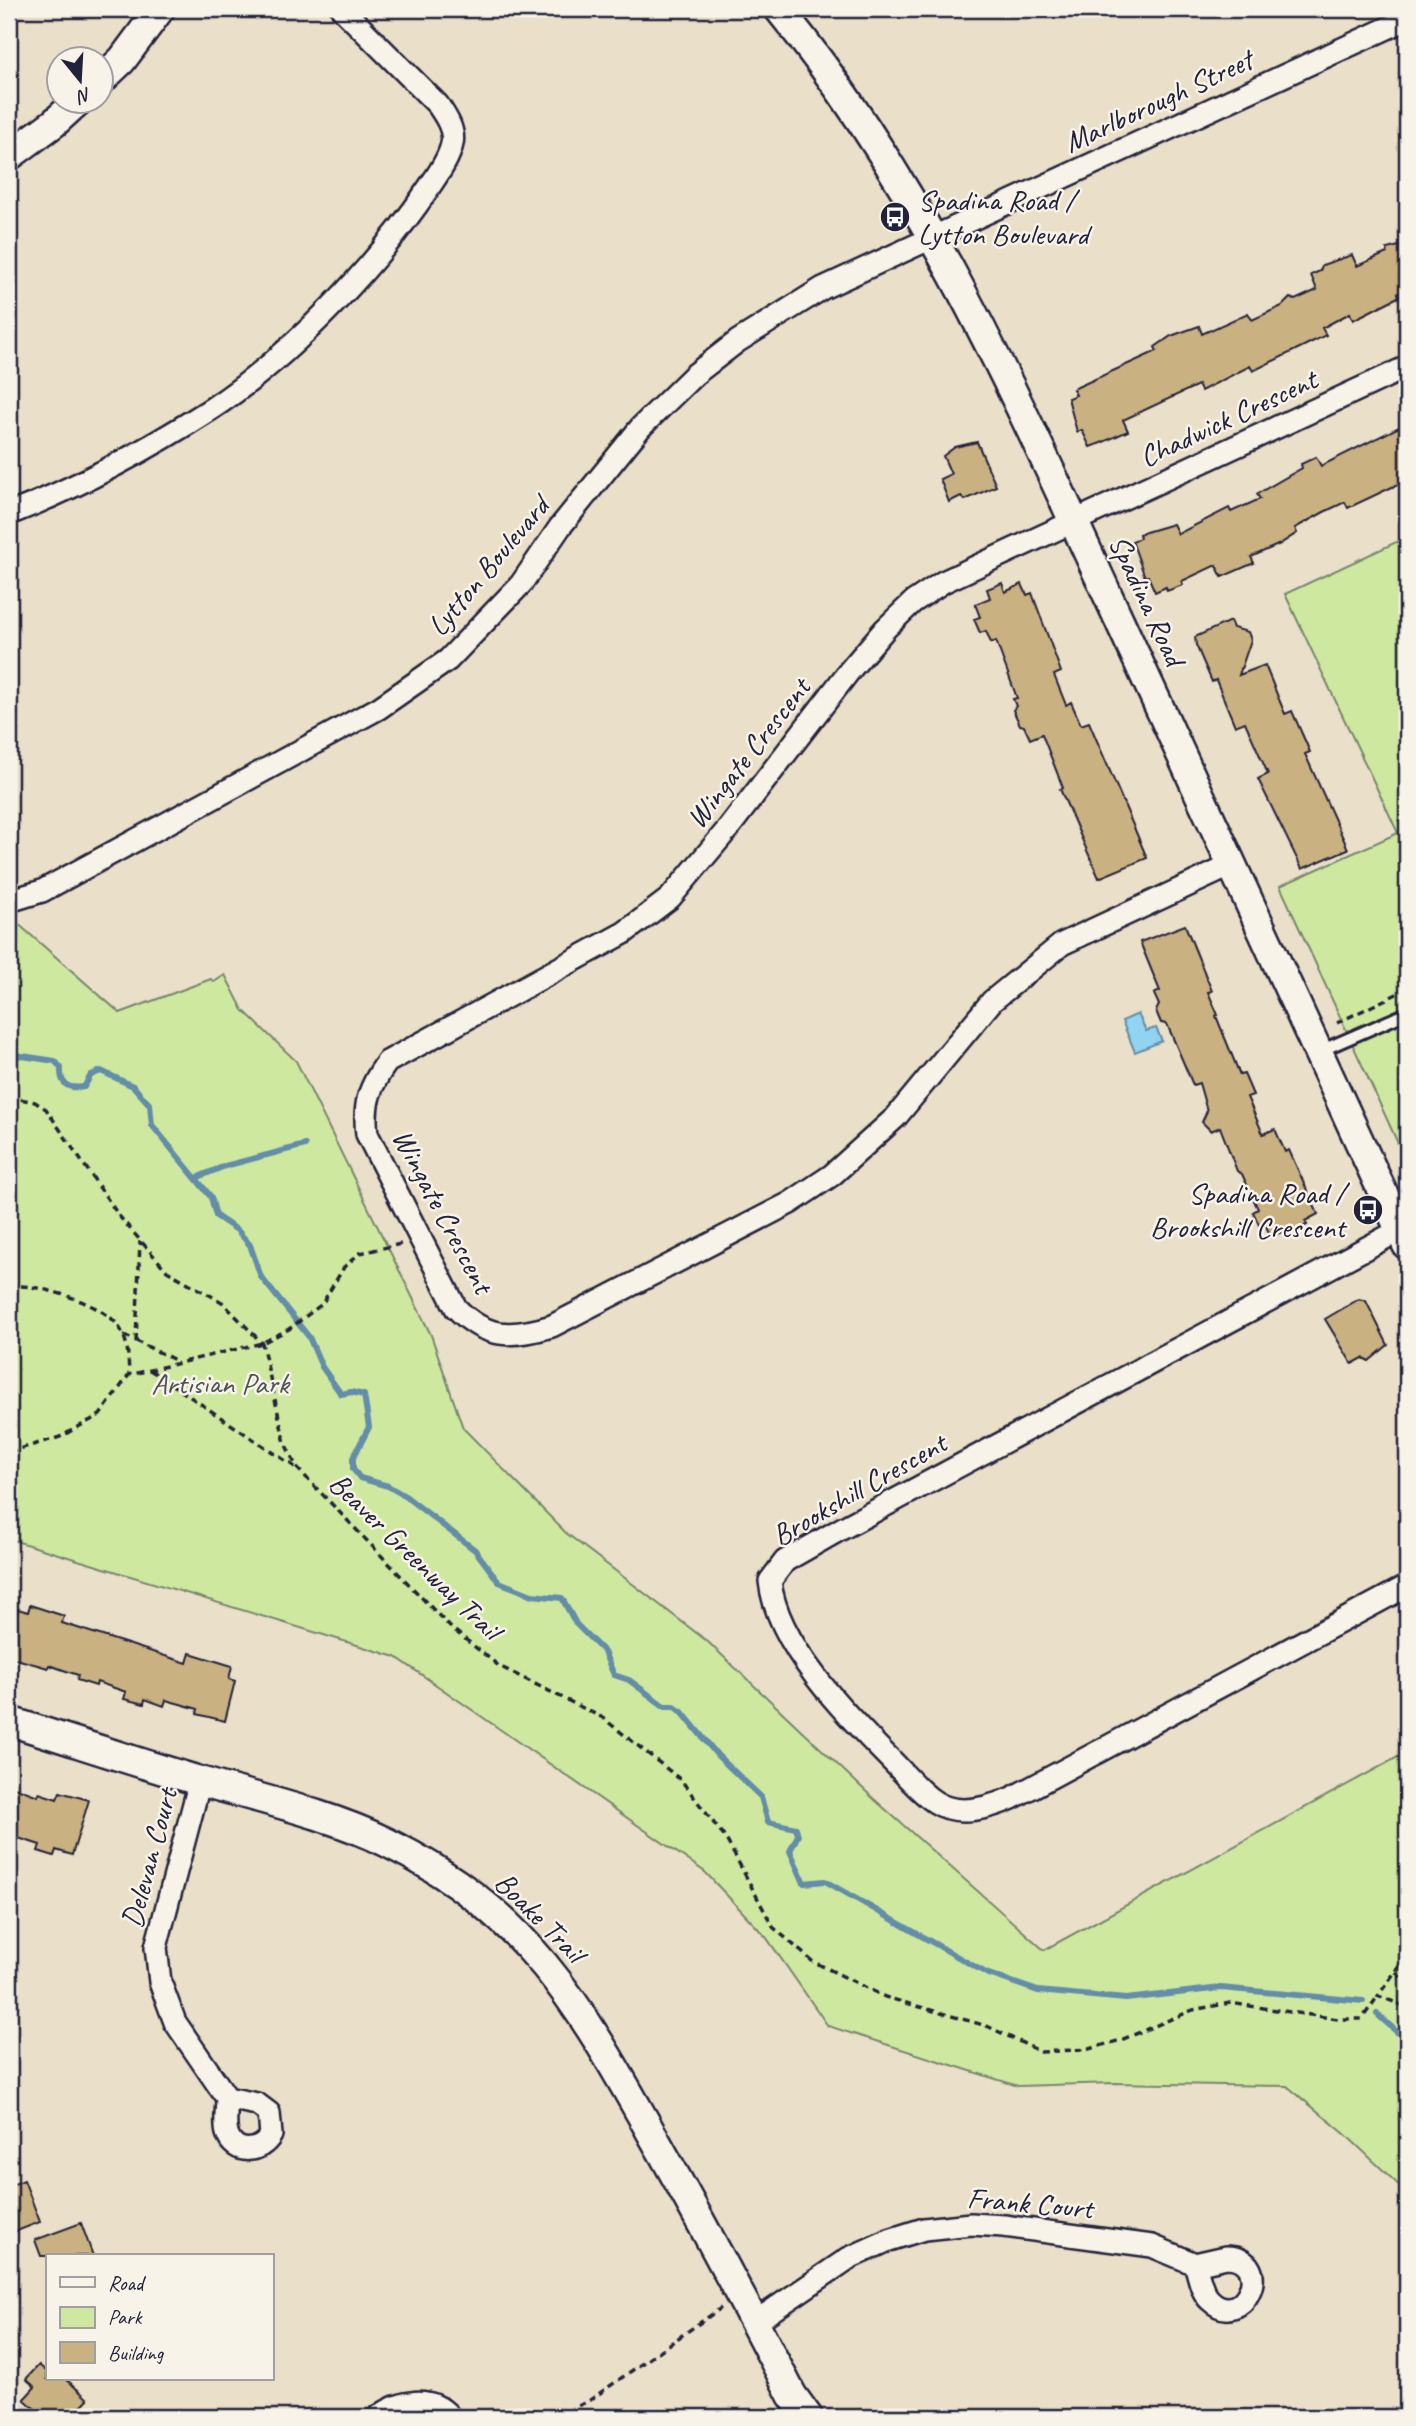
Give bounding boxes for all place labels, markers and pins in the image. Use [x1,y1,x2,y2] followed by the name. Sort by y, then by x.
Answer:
[918,181,1092,253] place label: Spadina Road / Lytton Boulevard
[878,200,912,234] bus stop icon: Spadina Road / Lytton Boulevard
[1150,1174,1351,1246] place label: Spadina Road / Brookshill Crescent
[1351,1193,1385,1227] bus stop icon: Spadina Road / Brookshill Crescent

